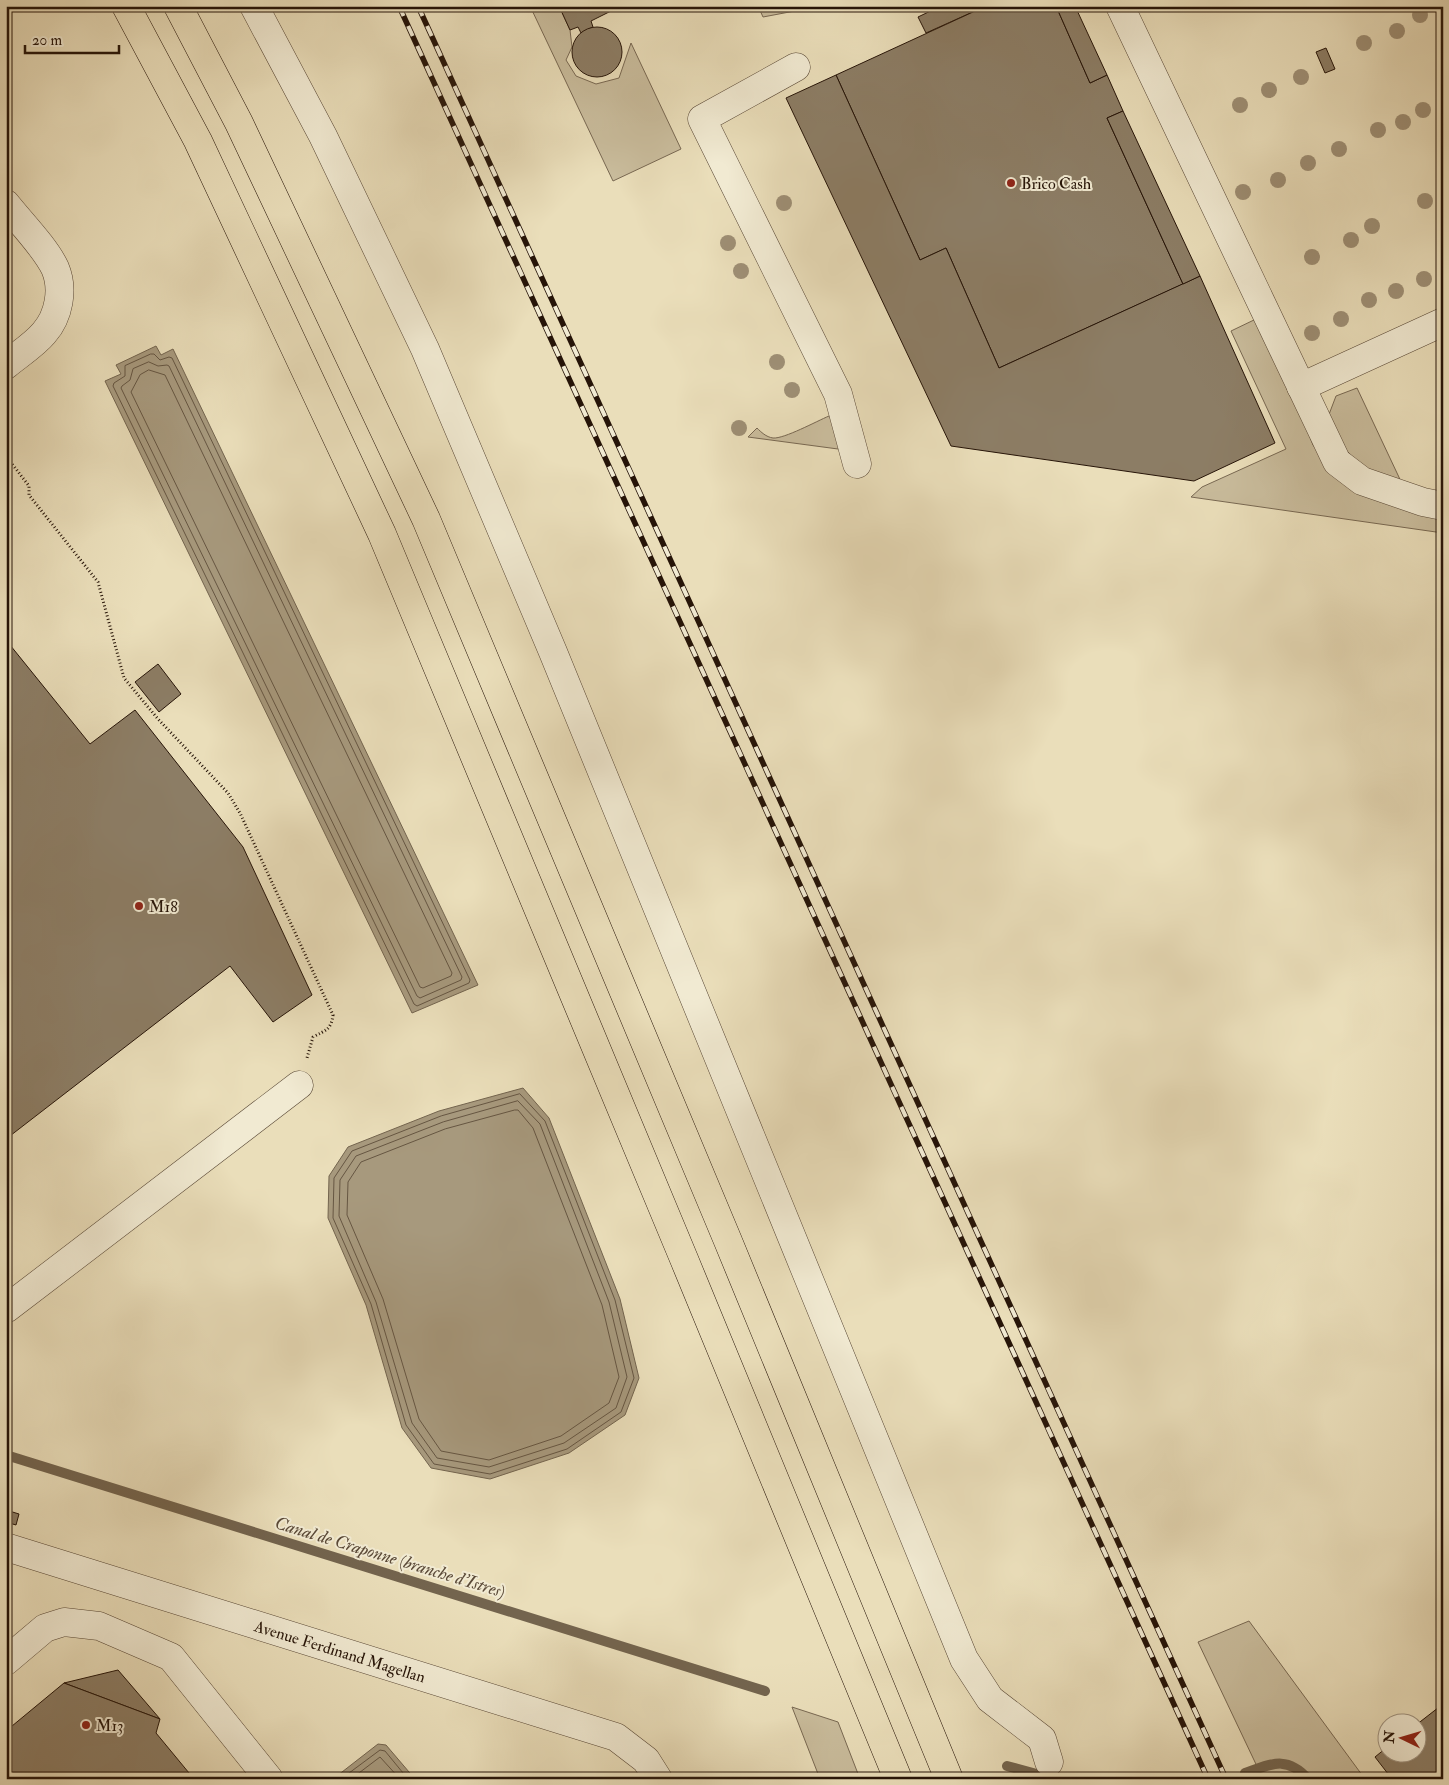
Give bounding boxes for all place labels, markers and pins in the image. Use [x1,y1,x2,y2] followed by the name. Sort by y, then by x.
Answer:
[1021,174,1092,194] place label: Brico Cash
[1005,177,1017,189] marker: Brico Cash
[149,897,178,917] place label: M18
[133,900,145,912] marker: M18
[96,1716,123,1736] place label: M13
[80,1719,92,1731] marker: M13

